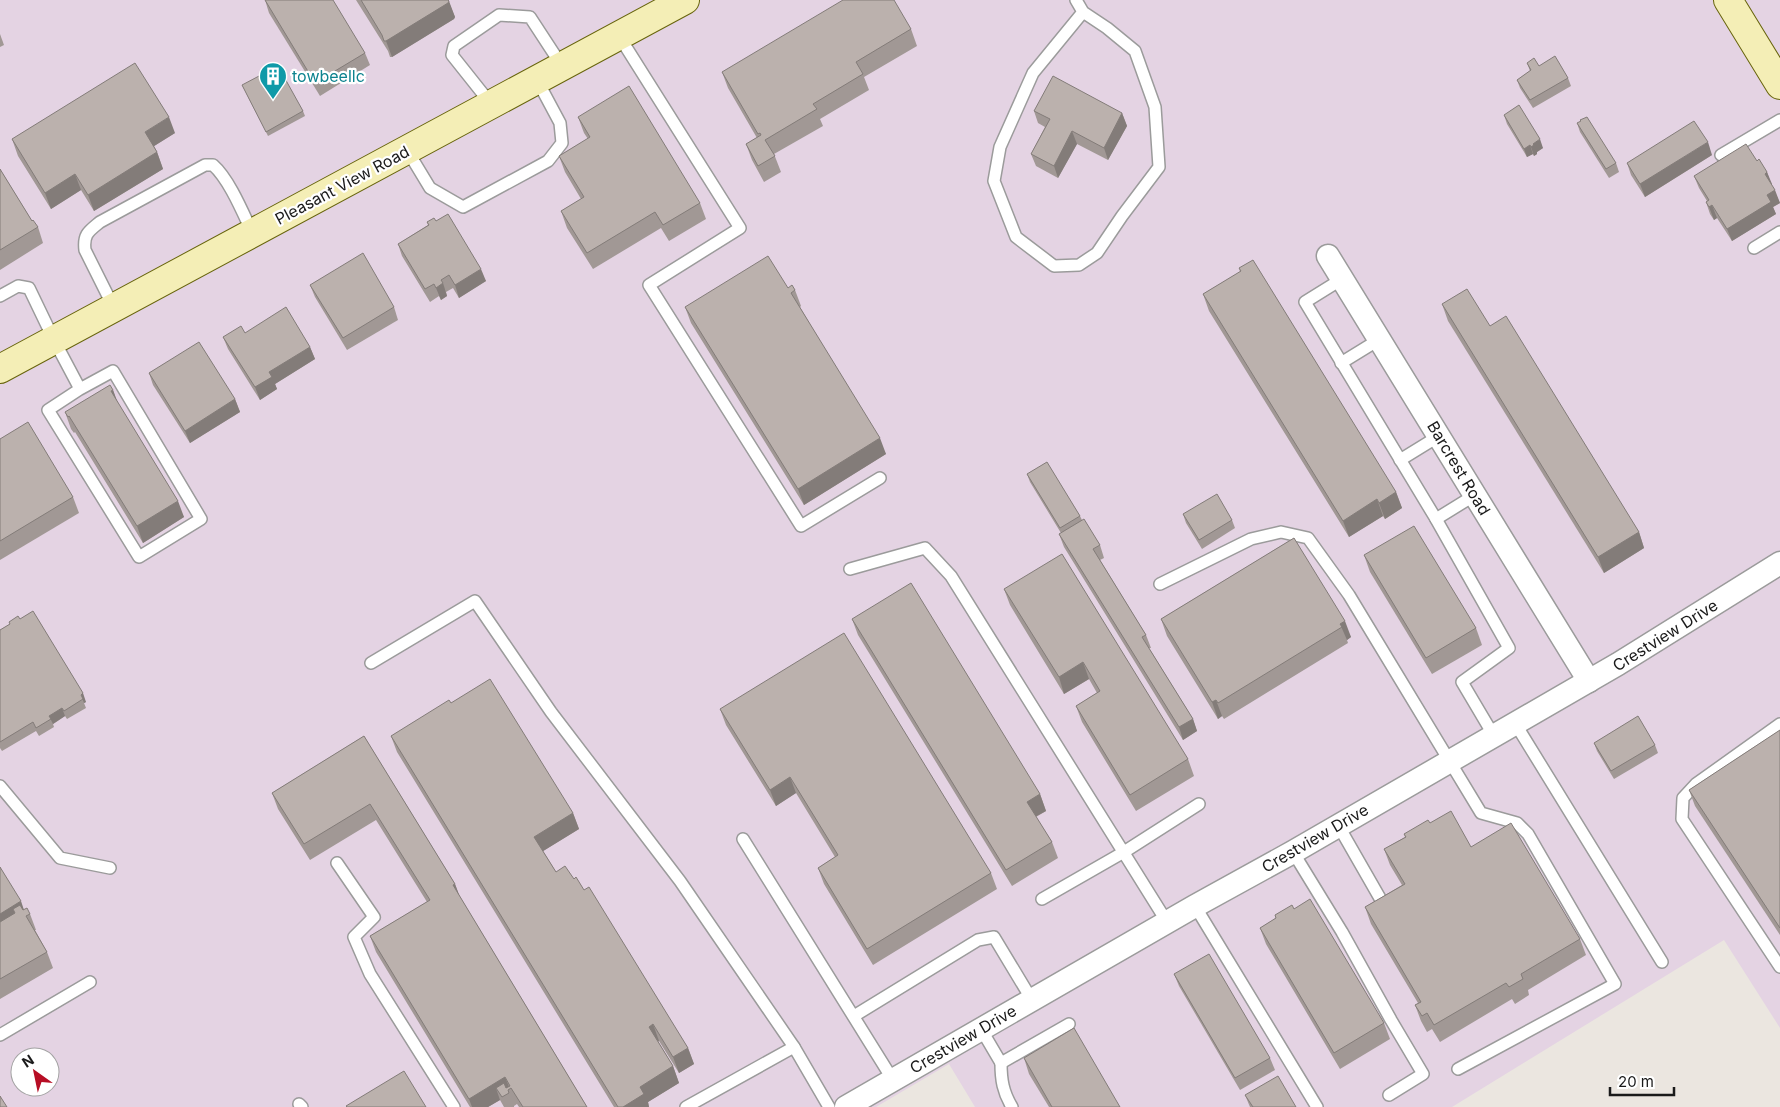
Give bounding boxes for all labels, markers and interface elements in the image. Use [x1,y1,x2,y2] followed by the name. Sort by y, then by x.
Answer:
[258,61,288,100] building icon: towbeellc
[292,66,365,86] place label: towbeellc
[271,141,413,229] street label: Pleasant View Road
[1423,417,1495,519] street label: Barcrest Road
[1609,595,1721,675] street label: Crestview Drive
[1258,799,1372,877] street label: Crestview Drive
[906,1000,1020,1078] street label: Crestview Drive
[10,1047,60,1097] north arrow
[19,1051,37,1071] text: N
[1610,1064,1674,1096] scale bar
[1618,1072,1654,1091] text: 20 m

